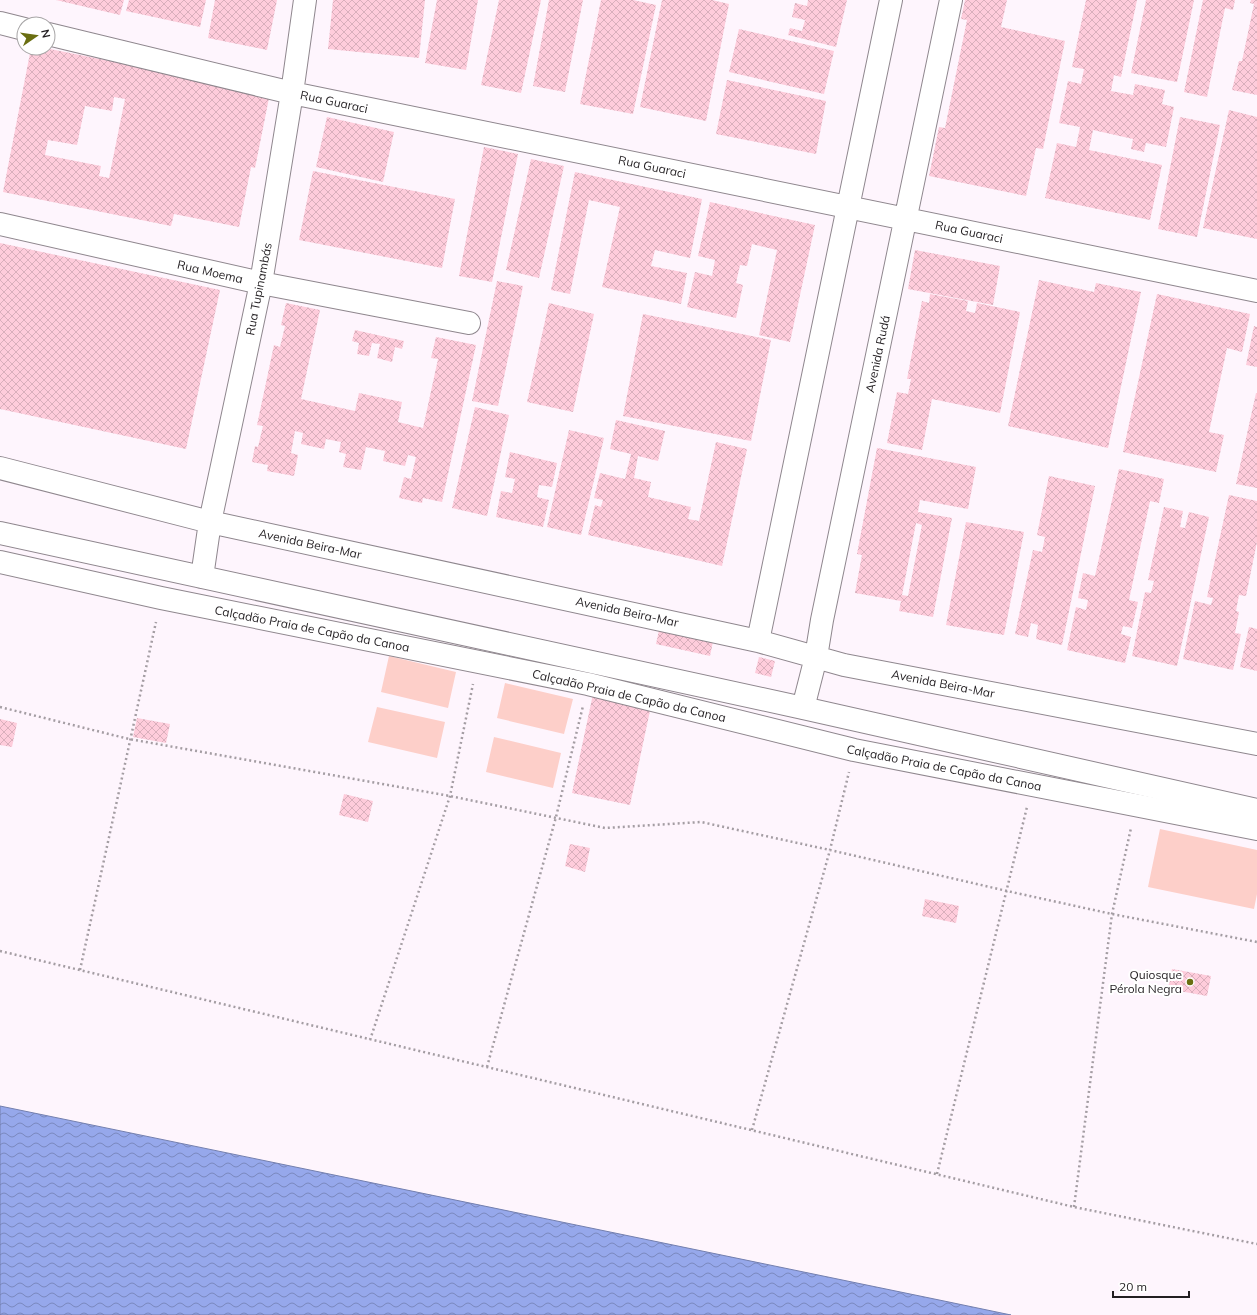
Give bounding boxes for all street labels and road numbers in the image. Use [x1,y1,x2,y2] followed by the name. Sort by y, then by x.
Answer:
[299,87,369,116] street label: Rua Guaraci
[617,152,687,181] street label: Rua Guaraci
[934,217,1004,246] street label: Rua Guaraci
[242,241,275,336] street label: Rua Tupinambás
[176,257,244,286] street label: Rua Moema
[862,314,893,394] street label: Avenida Rudá
[257,525,364,562] street label: Avenida Beira-Mar
[574,593,681,630] street label: Avenida Beira-Mar
[213,602,411,655] street label: Calçadão Praia de Capão da Canoa
[531,666,727,725] street label: Calçadão Praia de Capão da Canoa
[890,666,997,701] street label: Avenida Beira-Mar
[845,741,1043,794] street label: Calçadão Praia de Capão da Canoa

